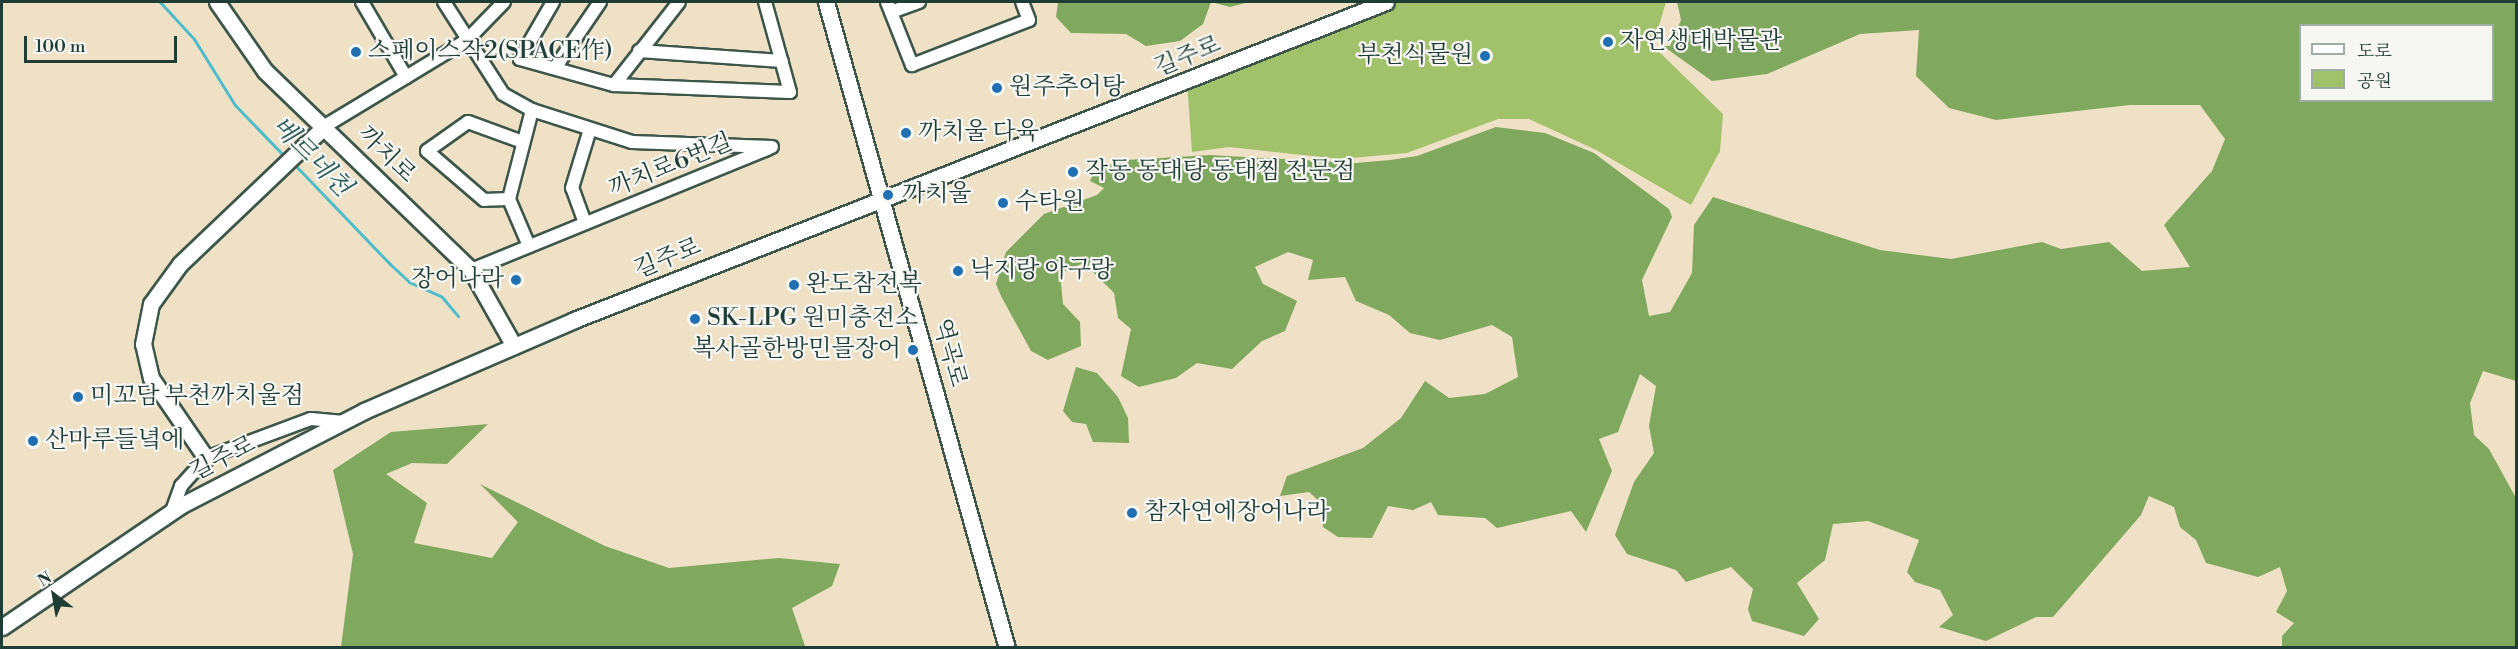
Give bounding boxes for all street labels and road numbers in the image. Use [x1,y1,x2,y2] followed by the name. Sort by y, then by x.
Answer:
[1150,31,1226,83] street label: 길주로
[351,120,421,190] street label: 까치로
[605,128,737,204] street label: 까치로6번길
[630,233,706,285] street label: 길주로
[926,316,972,390] street label: 역곡로
[185,430,261,488] street label: 길주로

